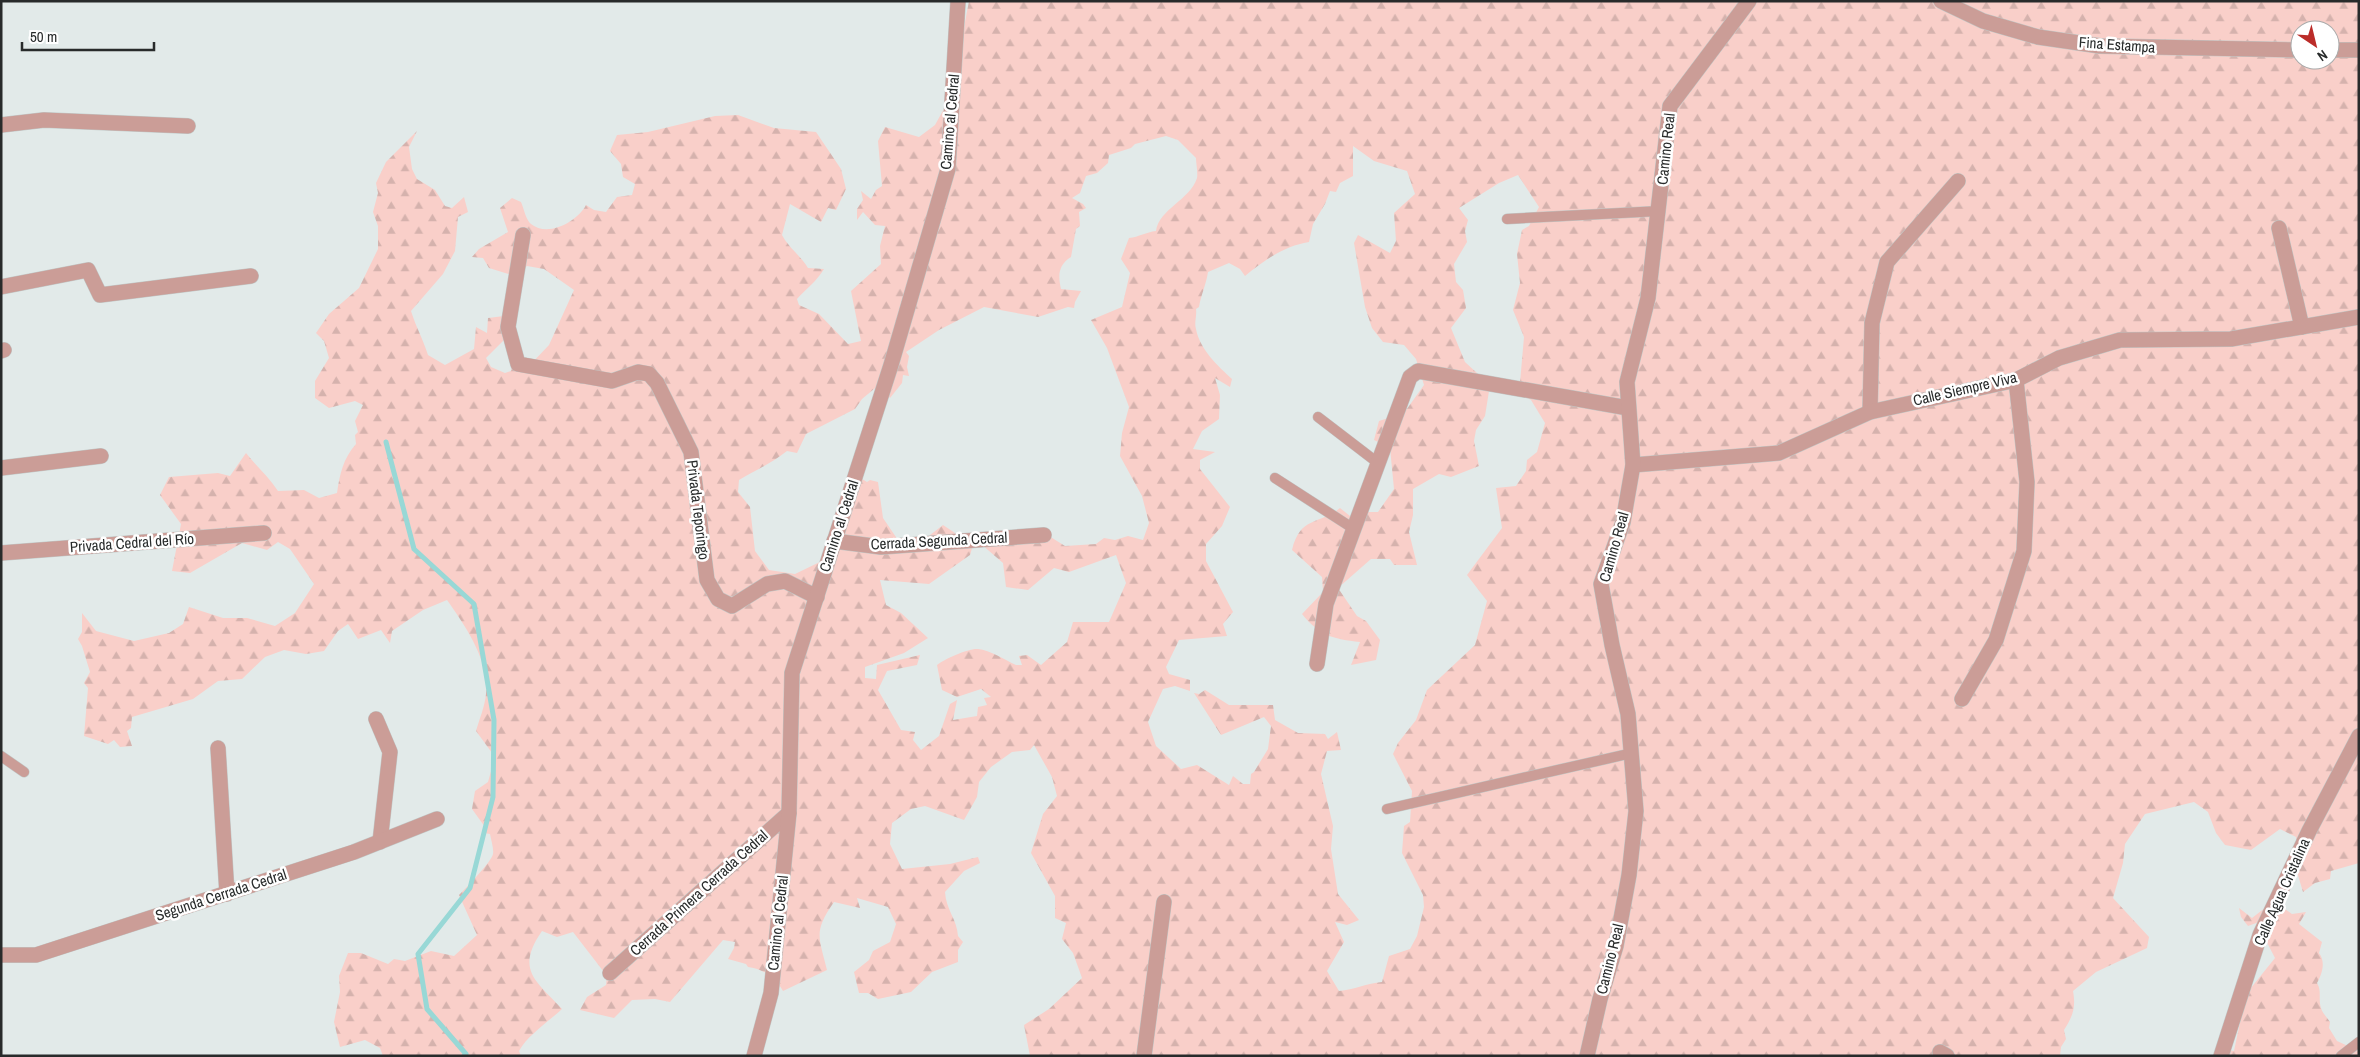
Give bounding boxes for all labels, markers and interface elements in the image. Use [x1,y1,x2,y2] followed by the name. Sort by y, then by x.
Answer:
[22,20,155,52] scale bar
[2290,20,2340,70] north arrow
[30,26,57,47] text: 50 m
[2078,31,2156,58] street label: Fina Estampa
[2314,46,2331,65] text: N
[935,73,964,171] street label: Camino al Cedral
[1651,112,1680,186] street label: Camino Real
[1911,366,2019,411] street label: Calle Siempre Viva
[682,459,715,561] street label: Privada Teporingo
[814,477,863,575] street label: Camino al Cedral
[1594,509,1634,584] street label: Camino Real
[870,526,1008,555] street label: Cerrada Segunda Cedral
[69,528,195,557] street label: Privada Cedral del Río
[625,825,772,960] street label: Cerrada Primera Cerrada Cedral
[2248,835,2315,949] street label: Calle Agua Cristalina
[153,863,289,926] street label: Segunda Cerrada Cedral
[762,874,793,972] street label: Camino al Cedral
[1591,922,1628,996] street label: Camino Real

